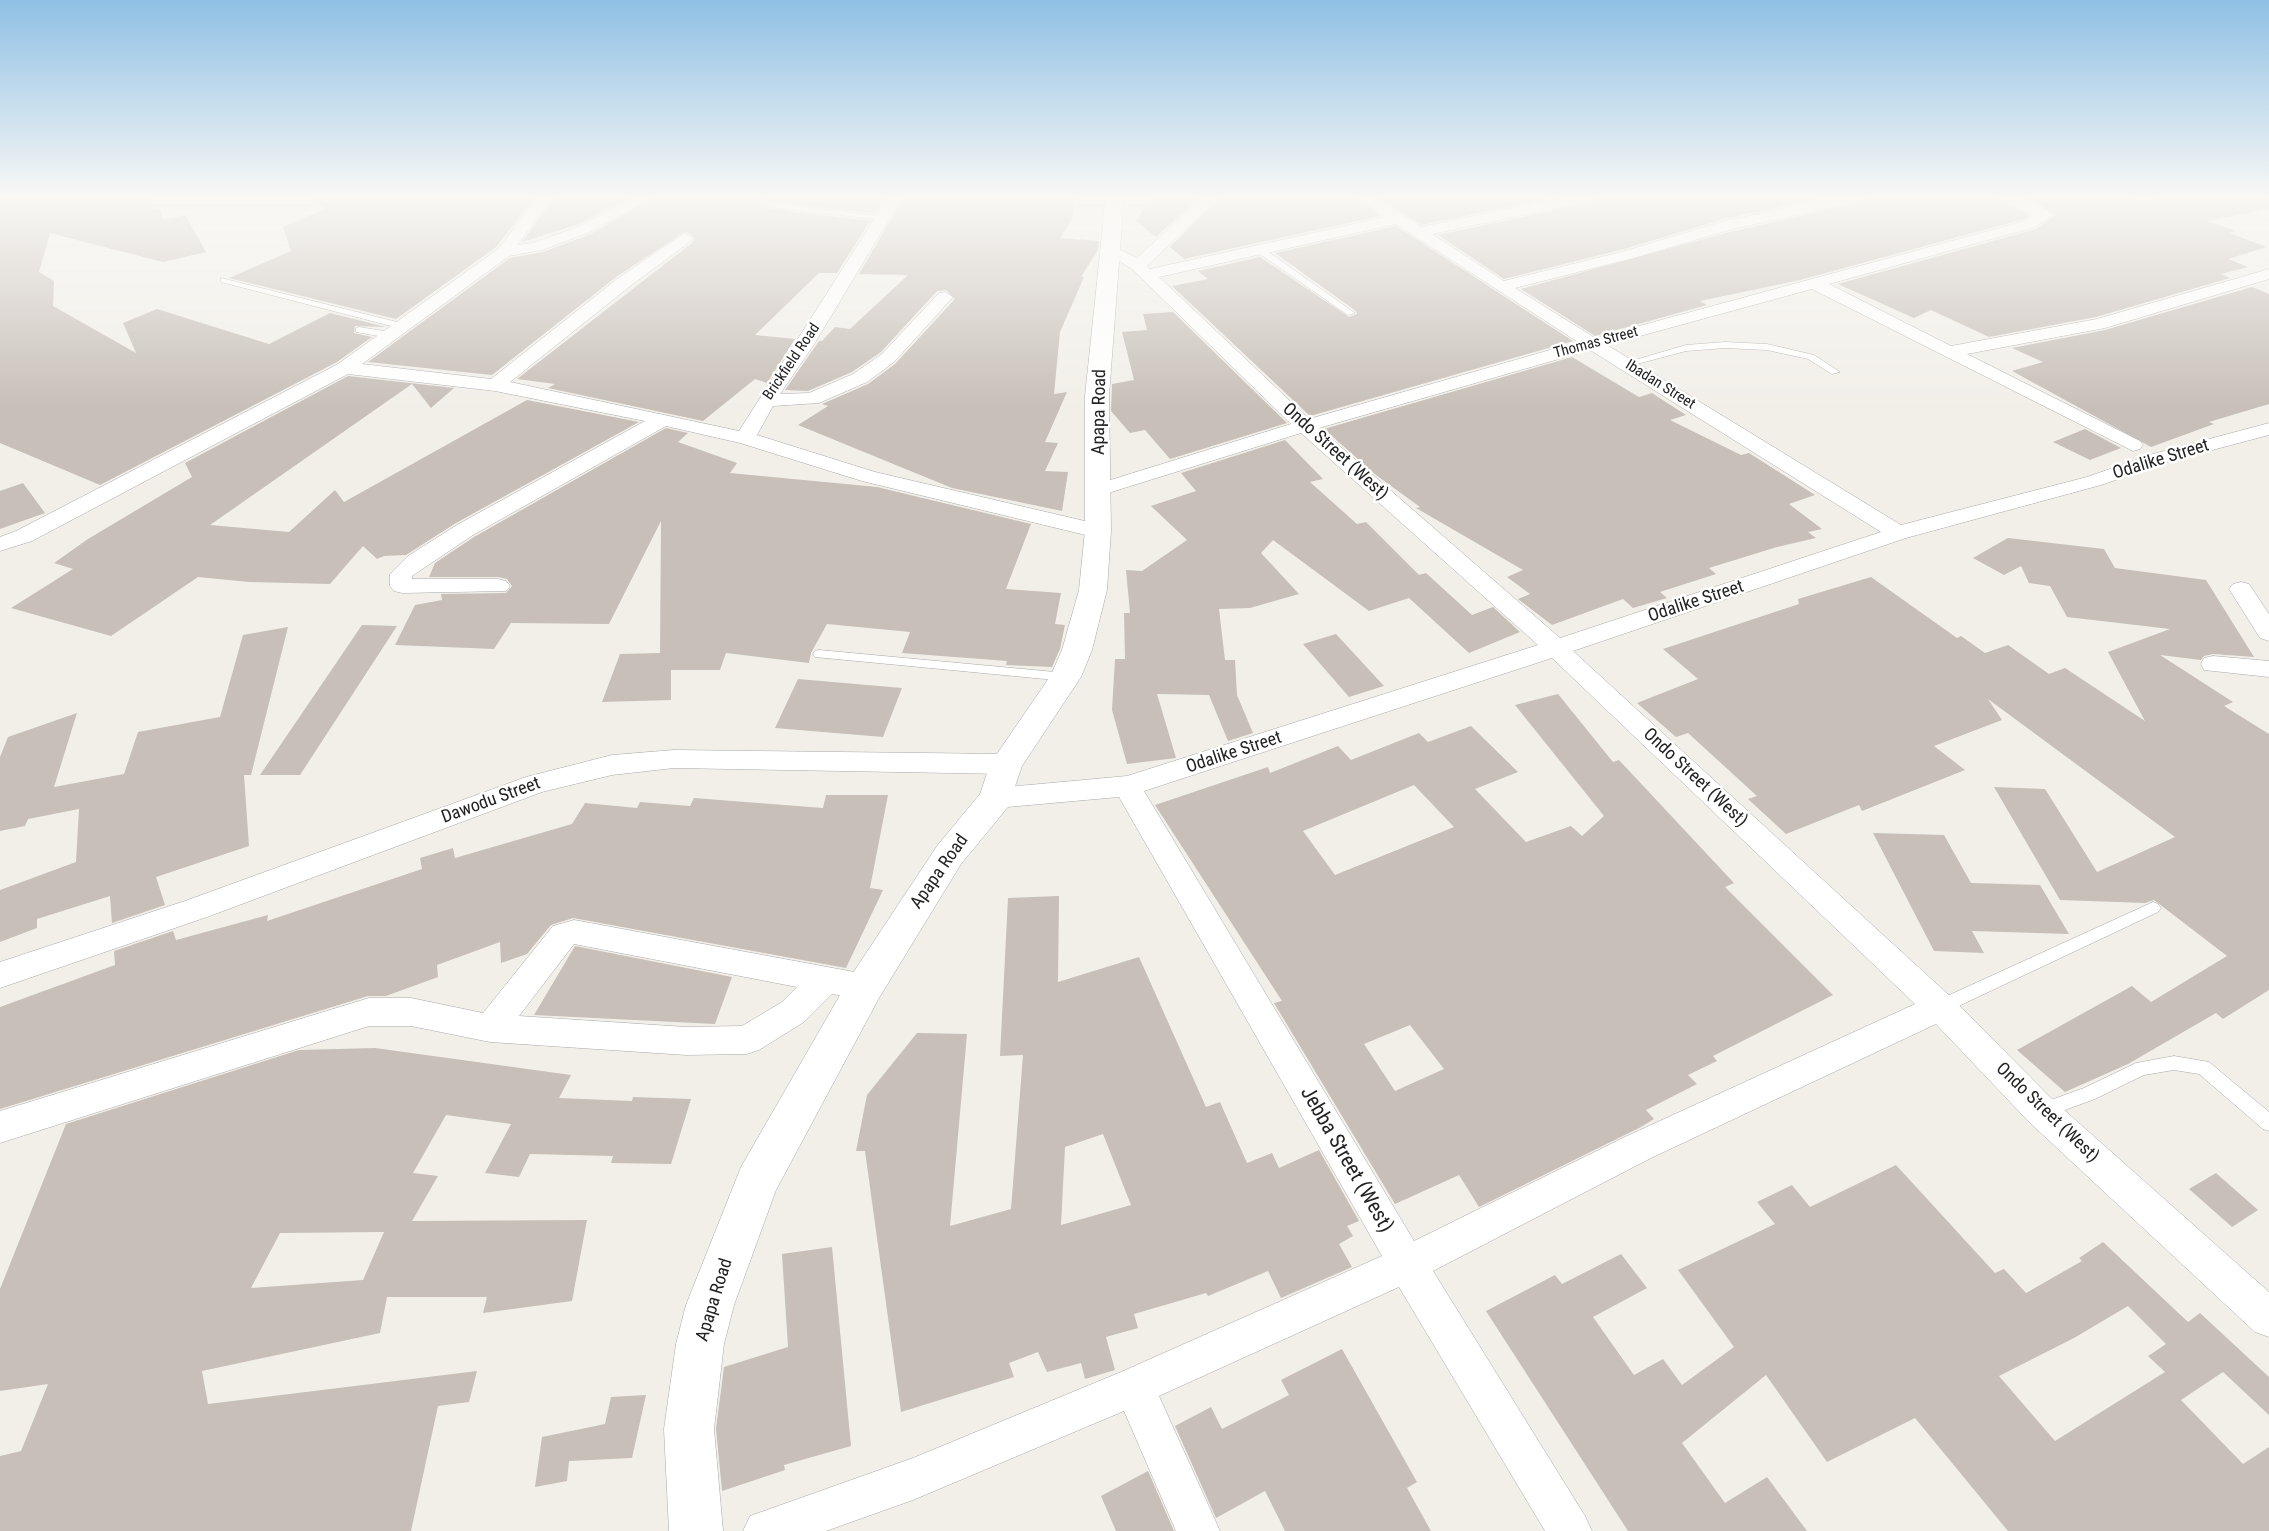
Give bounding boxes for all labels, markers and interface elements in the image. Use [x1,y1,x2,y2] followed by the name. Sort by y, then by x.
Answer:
[760,320,824,404] street label: Brickfield Road
[1552,323,1640,363] street label: Thomas Street
[1622,356,1698,414] street label: Ibadan Street
[1088,369,1112,455] street label: Apapa Road
[1278,399,1392,505] street label: Ondo Street (West)
[2110,435,2212,485] street label: Odalike Street
[1645,576,1747,628] street label: Odalike Street
[1638,724,1752,832] street label: Ondo Street (West)
[1183,727,1285,779] street label: Odalike Street
[439,773,543,829] street label: Dawodu Street
[907,831,973,913] street label: Apapa Road
[1991,1058,2103,1168] street label: Ondo Street (West)
[1294,1083,1398,1237] street label: Jebba Street (West)
[692,1256,738,1344] street label: Apapa Road

